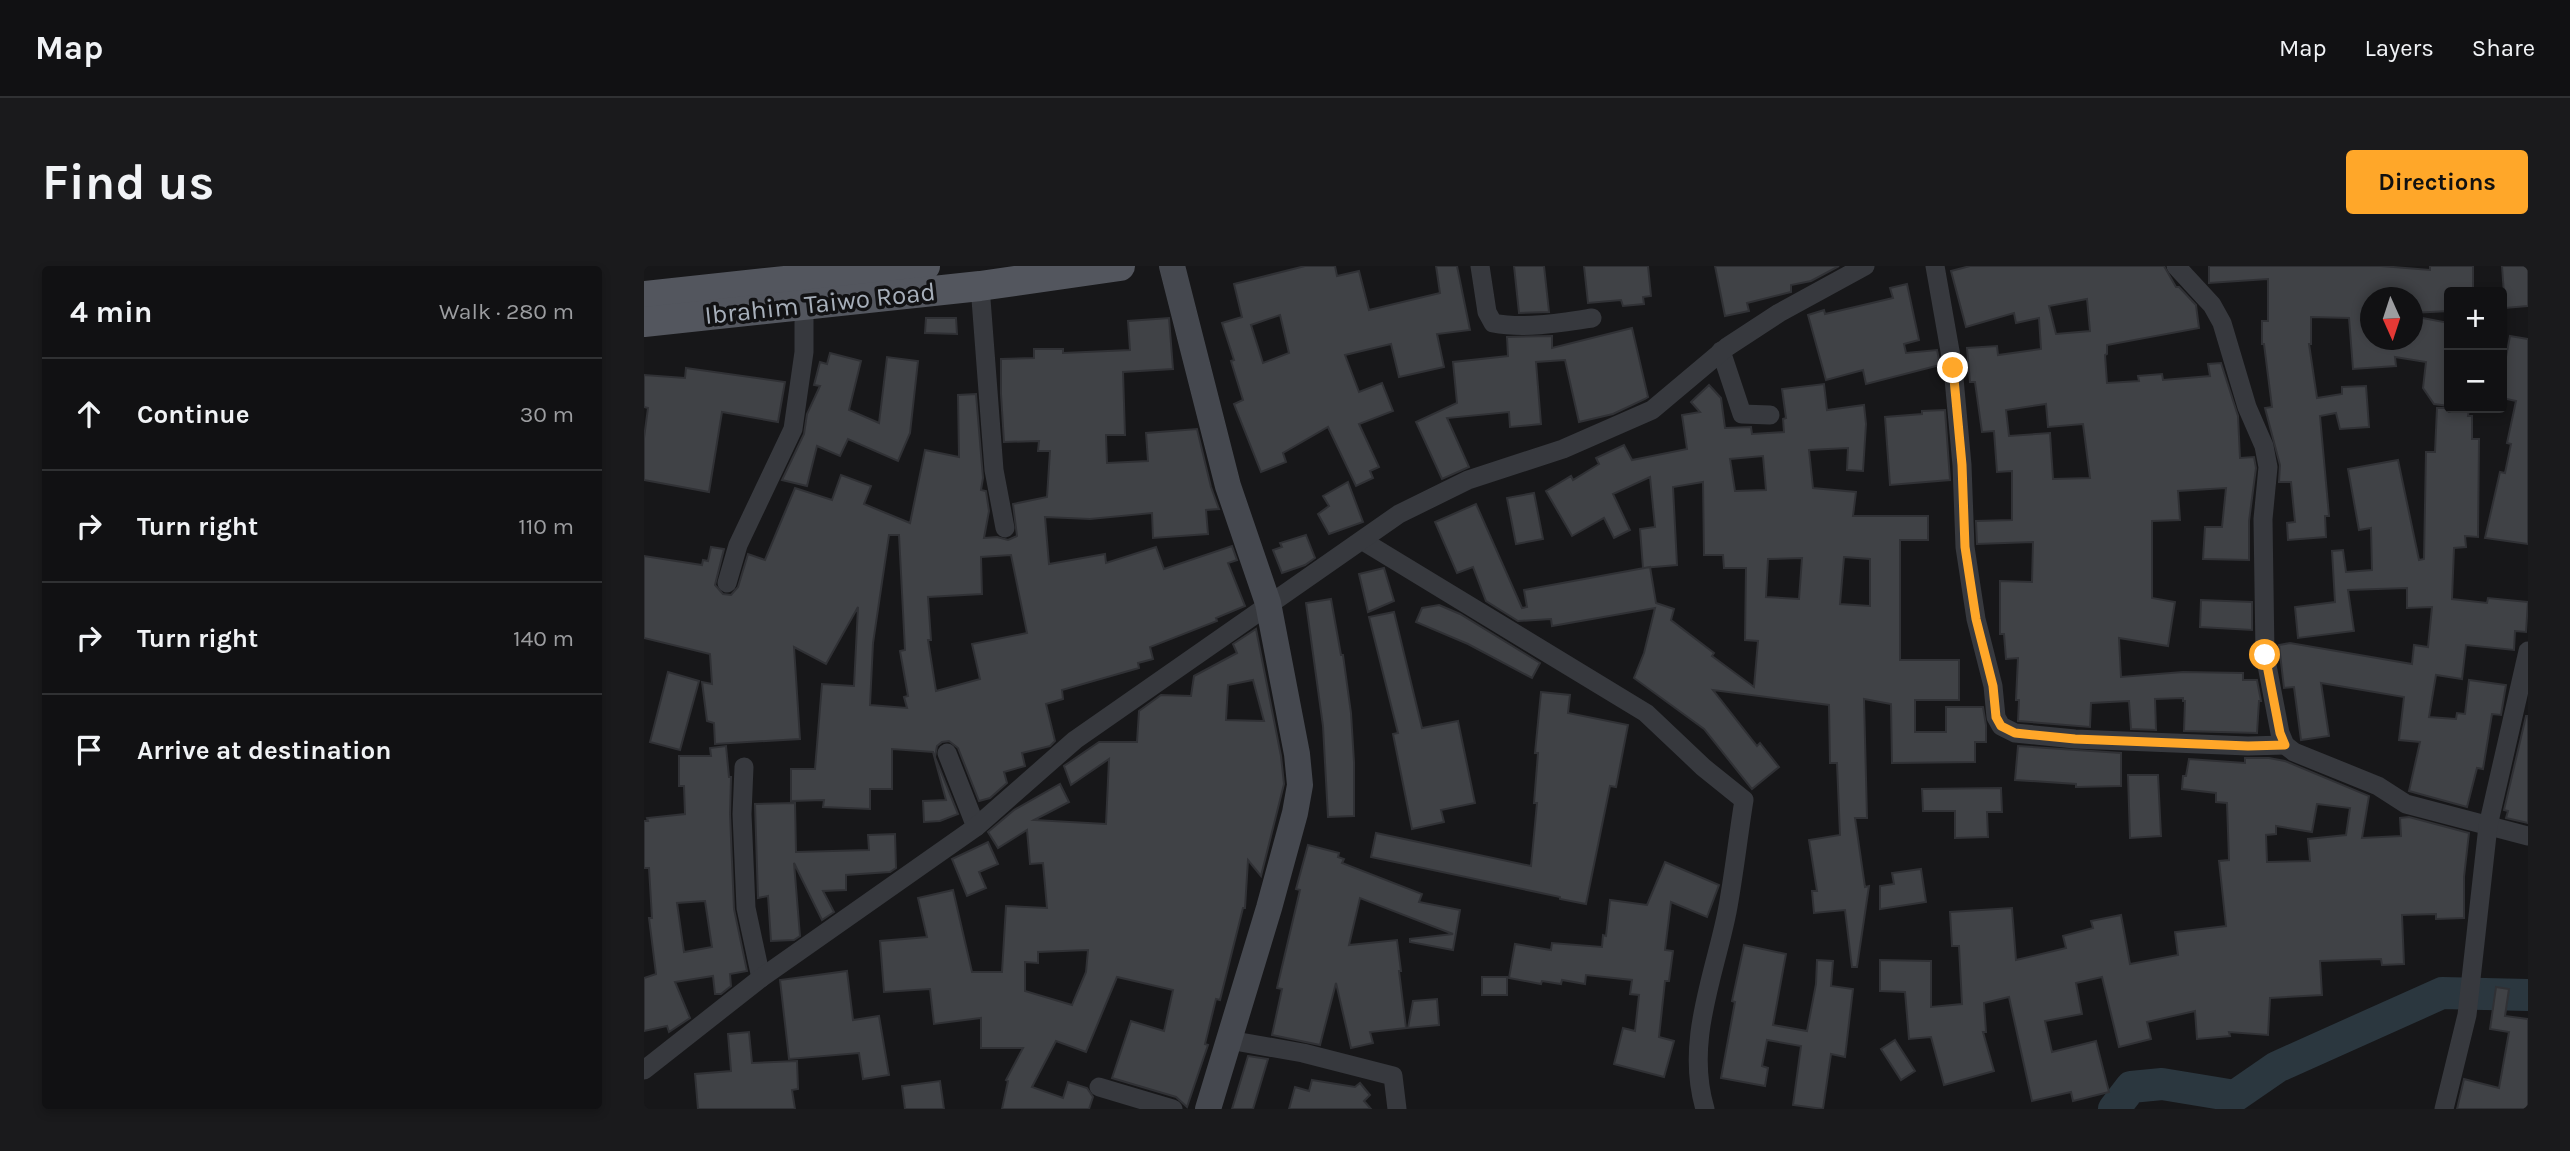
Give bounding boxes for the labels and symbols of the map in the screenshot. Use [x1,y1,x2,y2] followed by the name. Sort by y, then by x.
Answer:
[703,276,937,331] street label: Ibrahim Taiwo Road
[2360,287,2423,350] north arrow
[1937,352,1968,383] route end
[2249,639,2280,670] route start

